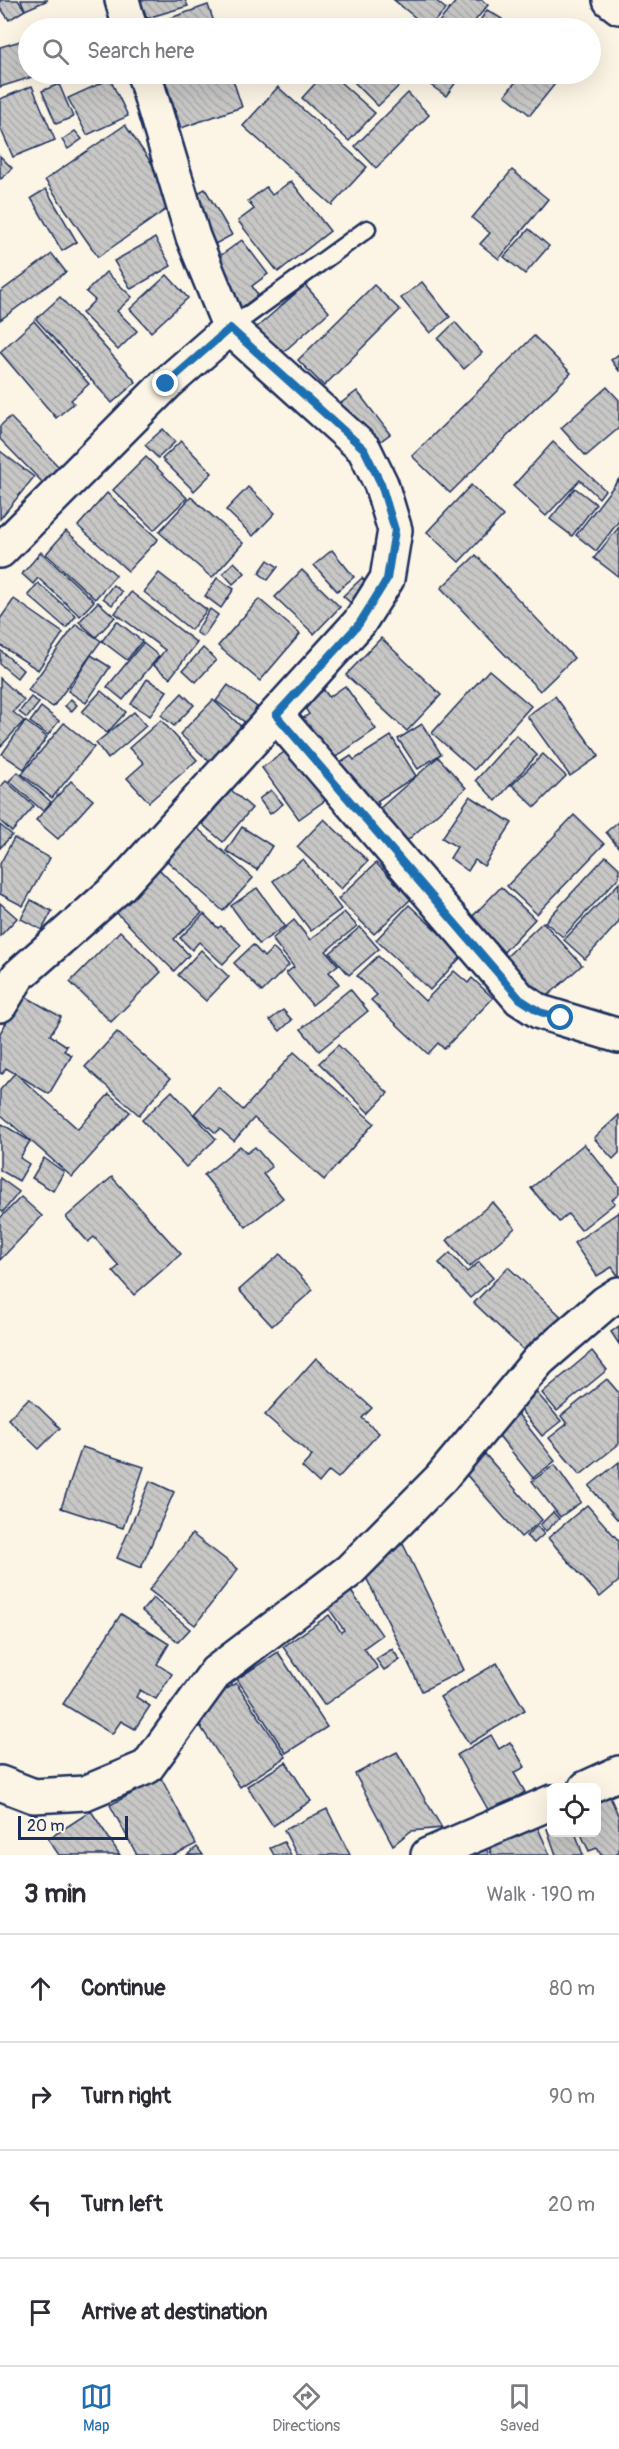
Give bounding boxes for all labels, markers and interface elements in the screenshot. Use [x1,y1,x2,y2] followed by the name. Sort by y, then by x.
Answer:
[18,18,601,84] search box
[39,35,72,68] icon: search
[87,37,194,65] text: Search here
[152,370,178,396] route end
[547,1004,573,1030] route start
[547,1783,601,1837] map controls
[547,1783,601,1837] button: locate
[18,1813,128,1840] scale bar
[27,1816,65,1836] text: 20 m
[24,1878,86,1910] text: 3 min
[487,1882,595,1907] text: Walk · 190 m
[24,1972,57,2005] icon: ahead
[81,1974,165,2002] text: Continue
[549,1976,595,2001] text: 80 m
[24,2080,57,2113] icon: right
[81,2082,171,2110] text: Turn right
[549,2084,595,2109] text: 90 m
[24,2188,57,2221] icon: left
[81,2190,163,2218] text: Turn left
[548,2192,595,2217] text: 20 m
[24,2296,57,2329] icon: arrive
[81,2298,267,2326] text: Arrive at destination
[80,2380,113,2436] tab: Map
[272,2380,340,2436] tab: Directions
[500,2380,539,2436] tab: Saved

